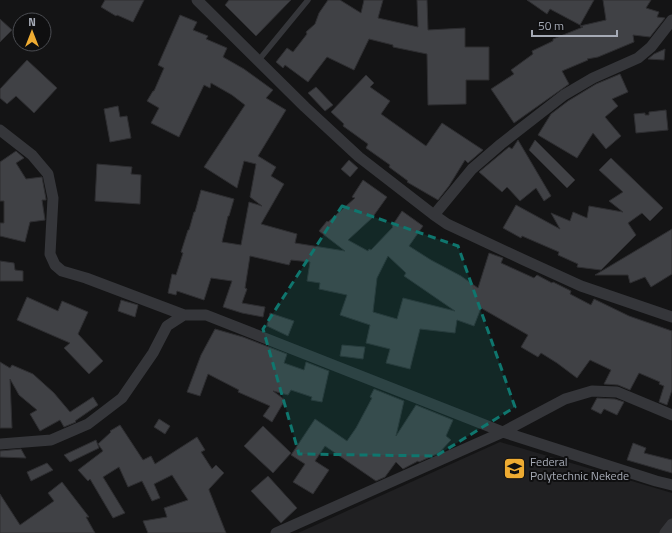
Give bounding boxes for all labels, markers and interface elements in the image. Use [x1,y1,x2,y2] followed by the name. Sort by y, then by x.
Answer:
[12,12,52,52] north arrow
[532,12,617,38] scale bar
[28,14,36,30] text: N
[538,16,564,35] text: 50 m
[530,452,629,485] place label: Federal Polytechnic Nekede
[502,455,528,481] school or university icon: Federal Polytechnic Nekede

